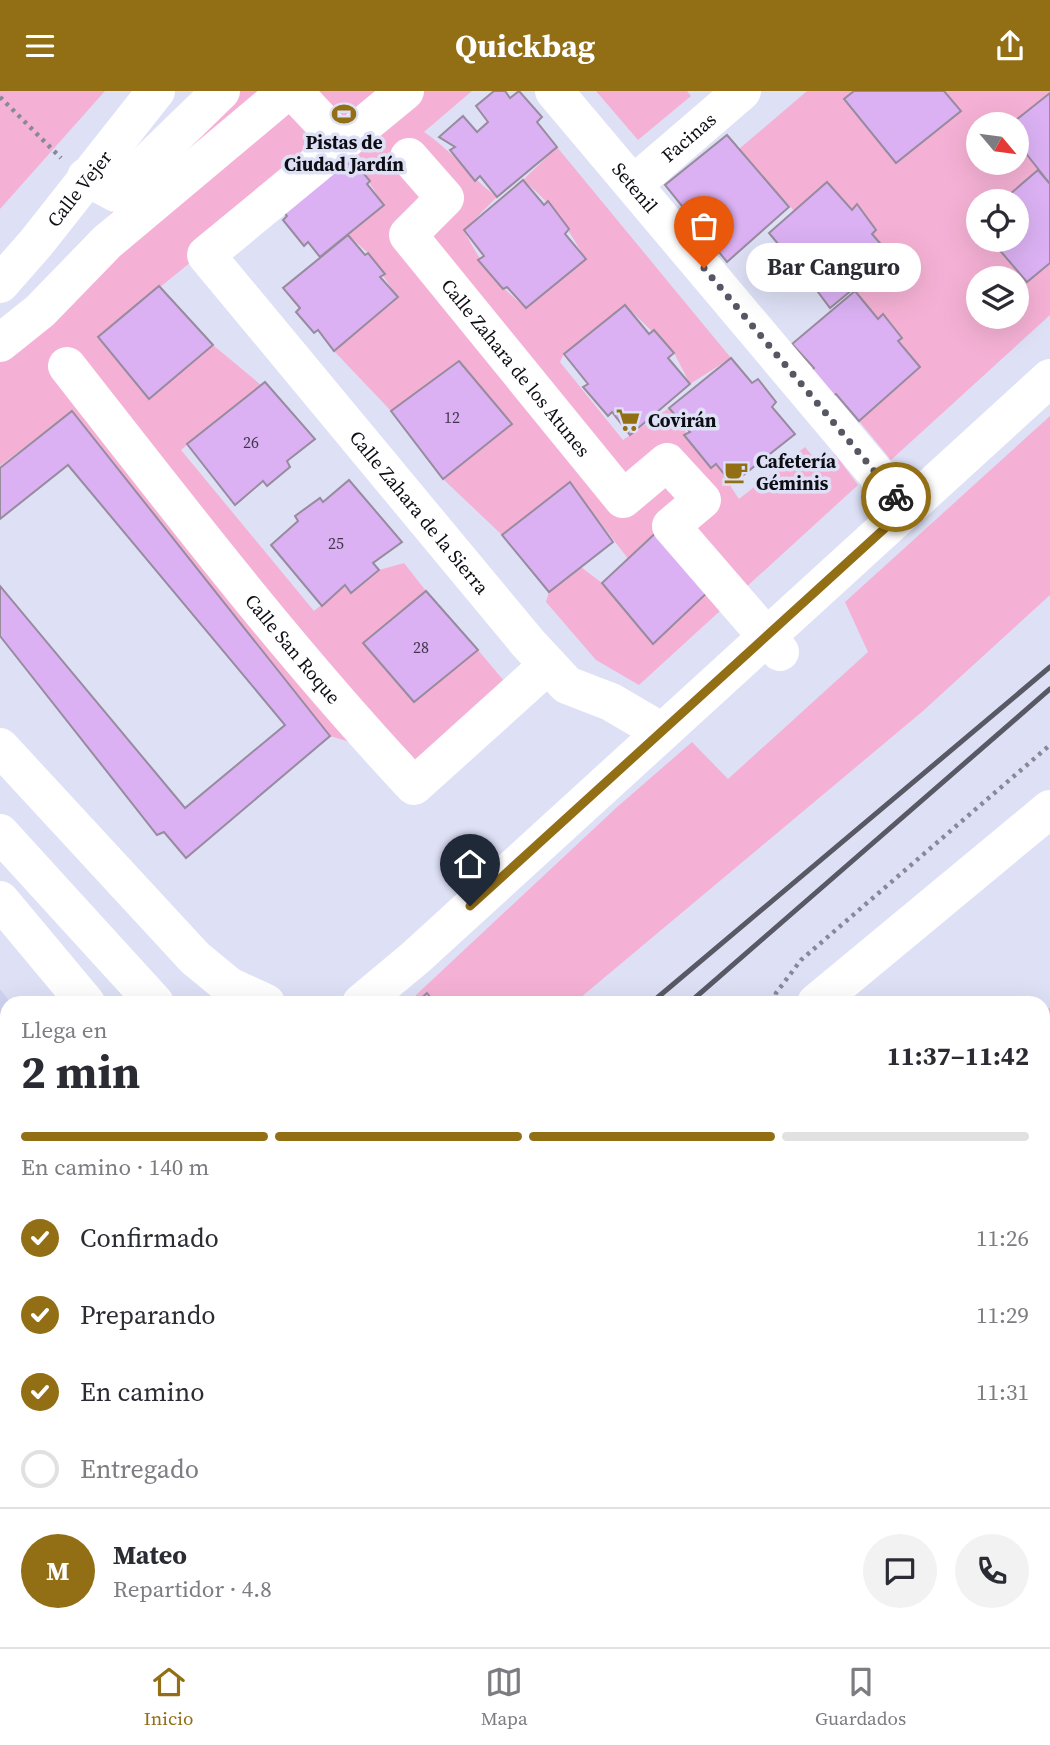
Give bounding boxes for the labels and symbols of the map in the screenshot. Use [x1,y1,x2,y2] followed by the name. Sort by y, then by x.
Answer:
[330,100,358,128] sports icon: Pistas de Ciudad Jardín
[656,106,721,168] street label: Facinas
[966,112,1029,175] north arrow
[284,129,404,177] place label: Pistas de Ciudad Jardín
[41,145,117,232] street label: Calle Vejer
[606,157,664,218] street label: Setenil
[674,196,734,268] pin
[746,243,921,293] callout: Bar Canguro
[436,273,597,462] street label: Calle Zahara de los Atunes
[444,406,460,428] house number: 12
[614,406,642,434] supermarket icon: Covirán
[648,407,717,433] place label: Covirán
[344,425,495,600] street label: Calle Zahara de la Sierra
[243,431,259,453] house number: 26
[756,448,837,496] place label: Cafetería Géminis
[722,458,750,486] cafe icon: Cafetería Géminis
[861,462,931,532] courier
[328,532,344,554] house number: 25
[239,588,347,709] street label: Calle San Roque
[413,636,429,658] house number: 28
[440,834,500,906] pin

